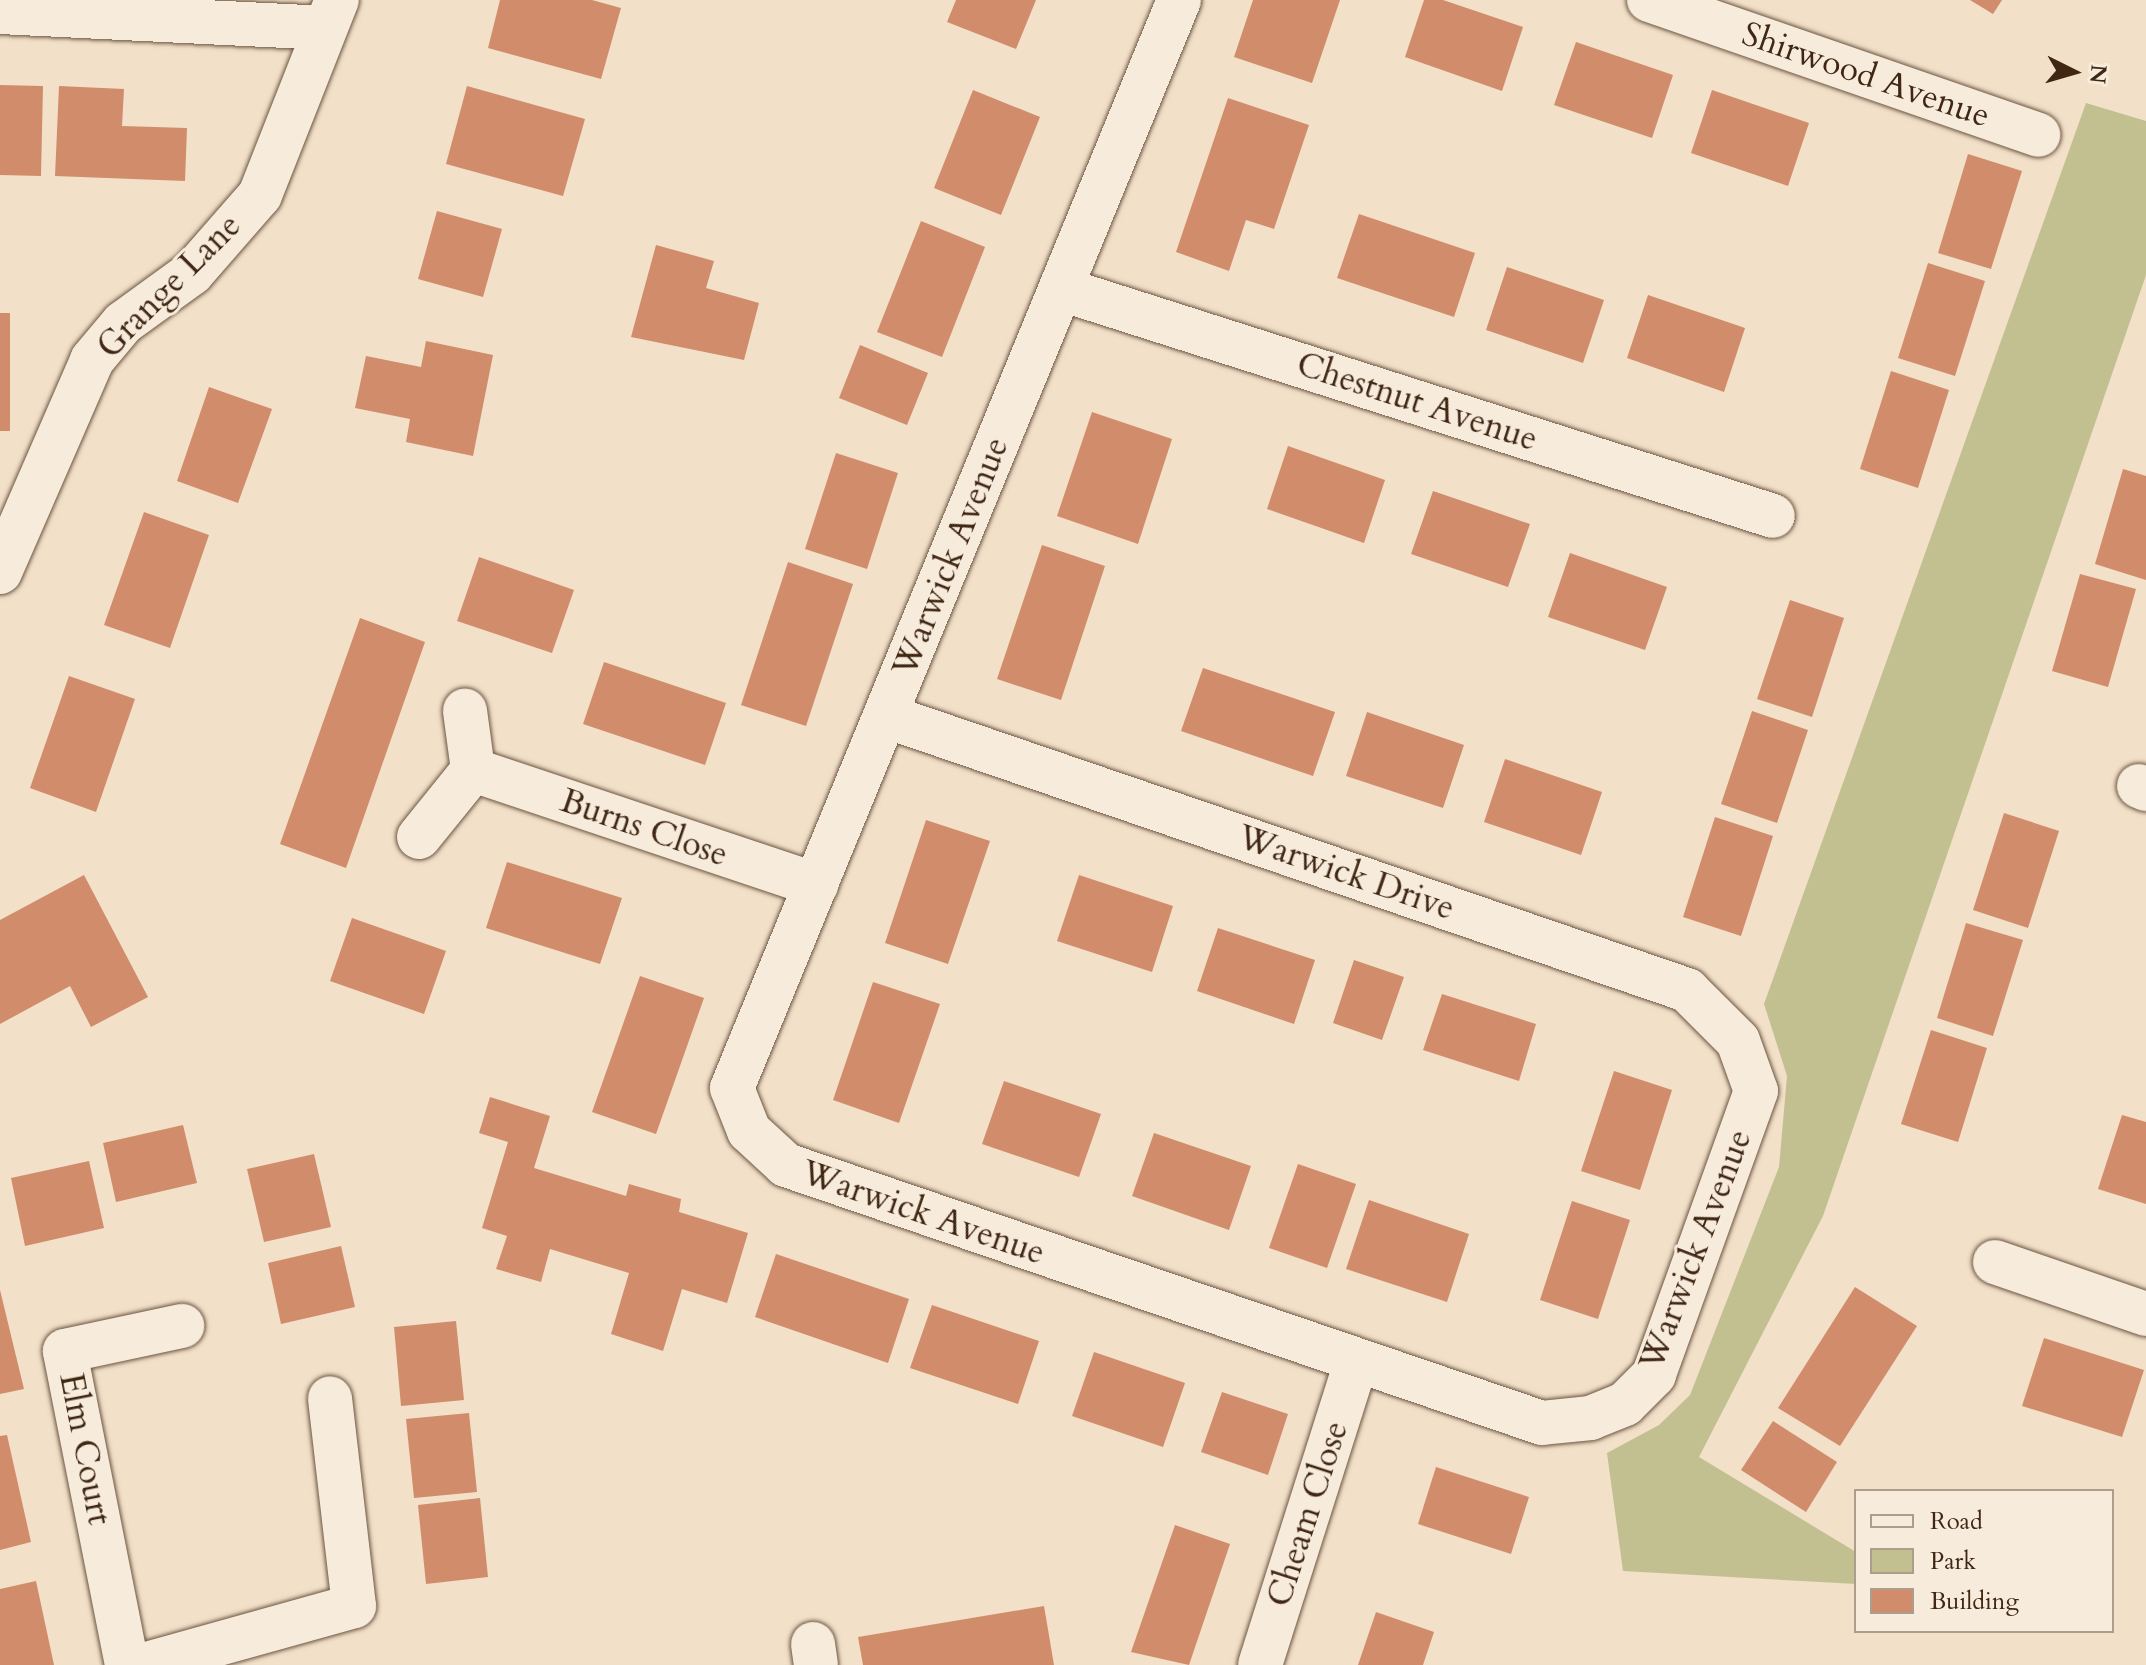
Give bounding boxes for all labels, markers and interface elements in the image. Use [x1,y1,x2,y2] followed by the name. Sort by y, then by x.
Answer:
[1737,14,1995,136] street label: Shirwood Avenue
[2034,32,2114,112] north arrow
[2082,63,2114,85] text: N
[88,205,250,367] street label: Grange Lane
[1292,344,1542,460] street label: Chestnut Avenue
[884,431,1018,683] street label: Warwick Avenue
[555,780,733,876] street label: Burns Close
[1232,817,1460,929] street label: Warwick Drive
[1631,1124,1761,1376] street label: Warwick Avenue
[796,1152,1050,1274] street label: Warwick Avenue
[50,1370,120,1528] street label: Elm Court
[1259,1416,1357,1612] street label: Cheam Close
[1854,1489,2114,1633] legend
[1930,1505,1983,1538] text: Road
[1930,1545,1976,1578] text: Park
[1930,1585,2019,1618] text: Building

